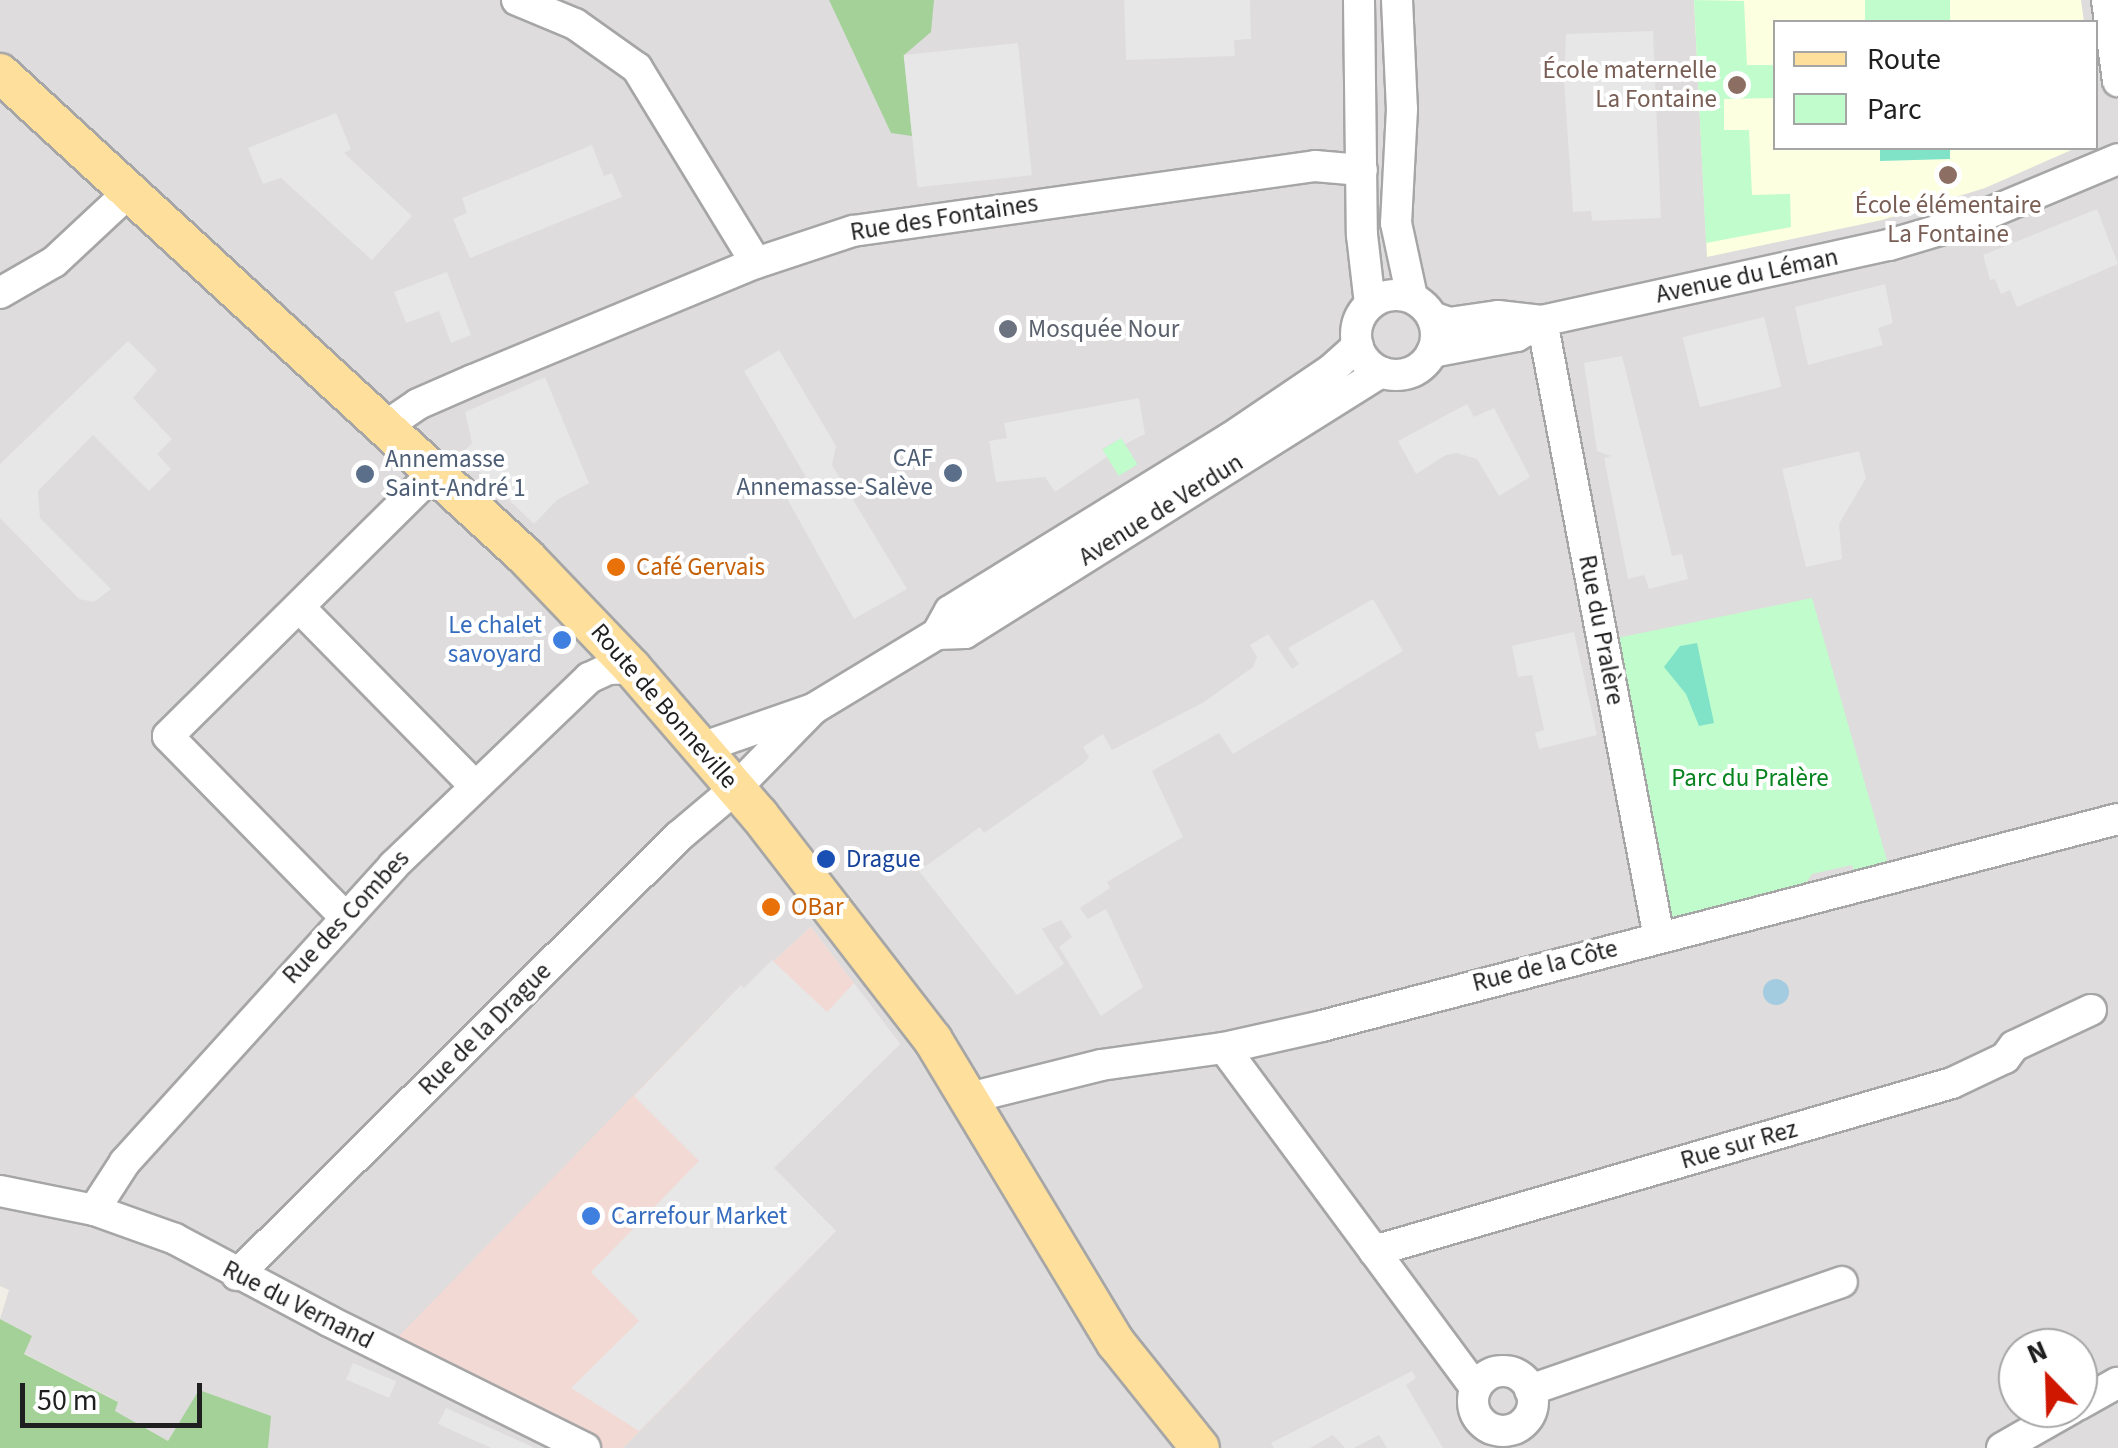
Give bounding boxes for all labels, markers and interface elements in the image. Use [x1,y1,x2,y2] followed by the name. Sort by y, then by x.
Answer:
[1773,20,2098,150] legend
[1867,38,1941,81] text: Route
[1542,56,1717,115] place label: École maternelle La Fontaine
[1726,74,1748,96] marker: École maternelle La Fontaine
[1867,88,1922,131] text: Parc
[1937,164,1959,186] marker: École élémentaire La Fontaine
[848,188,1040,248] street label: Rue des Fontaines
[1855,191,2041,250] place label: École élémentaire La Fontaine
[1653,242,1841,310] street label: Avenue du Léman
[1028,314,1179,344] place label: Mosquée Nour
[997,318,1019,340] marker: Mosquée Nour
[737,444,933,503] place label: CAF Annemasse-Salève
[385,445,526,504] place label: Annemasse Saint-André 1
[1073,448,1249,572] street label: Avenue de Verdun
[942,462,964,484] marker: CAF Annemasse-Salève
[354,463,376,485] marker: Annemasse Saint-André 1
[636,552,765,582] place label: Café Gervais
[1572,552,1630,708] street label: Rue du Pralère
[605,556,627,578] marker: Café Gervais
[448,611,542,670] place label: Le chalet savoyard
[584,617,744,795] street label: Route de Bonneville
[551,629,573,651] marker: Le chalet savoyard
[1671,763,1829,793] park label: Parc du Pralère
[276,844,416,990] street label: Rue des Combes
[846,844,921,874] place label: Drague
[815,848,837,870] marker: Drague
[791,892,844,922] place label: OBar
[760,896,782,918] marker: OBar
[1469,933,1621,999] street label: Rue de la Côte
[412,956,558,1102] street label: Rue de la Drague
[1677,1114,1801,1176] street label: Rue sur Rez
[611,1201,787,1231] place label: Carrefour Market
[580,1205,602,1227] marker: Carrefour Market
[218,1254,378,1356] street label: Rue du Vernand
[1998,1328,2098,1428] north arrow
[2021,1330,2053,1374] text: N
[25,1363,208,1425] scale bar
[37,1379,98,1422] text: 50 m

